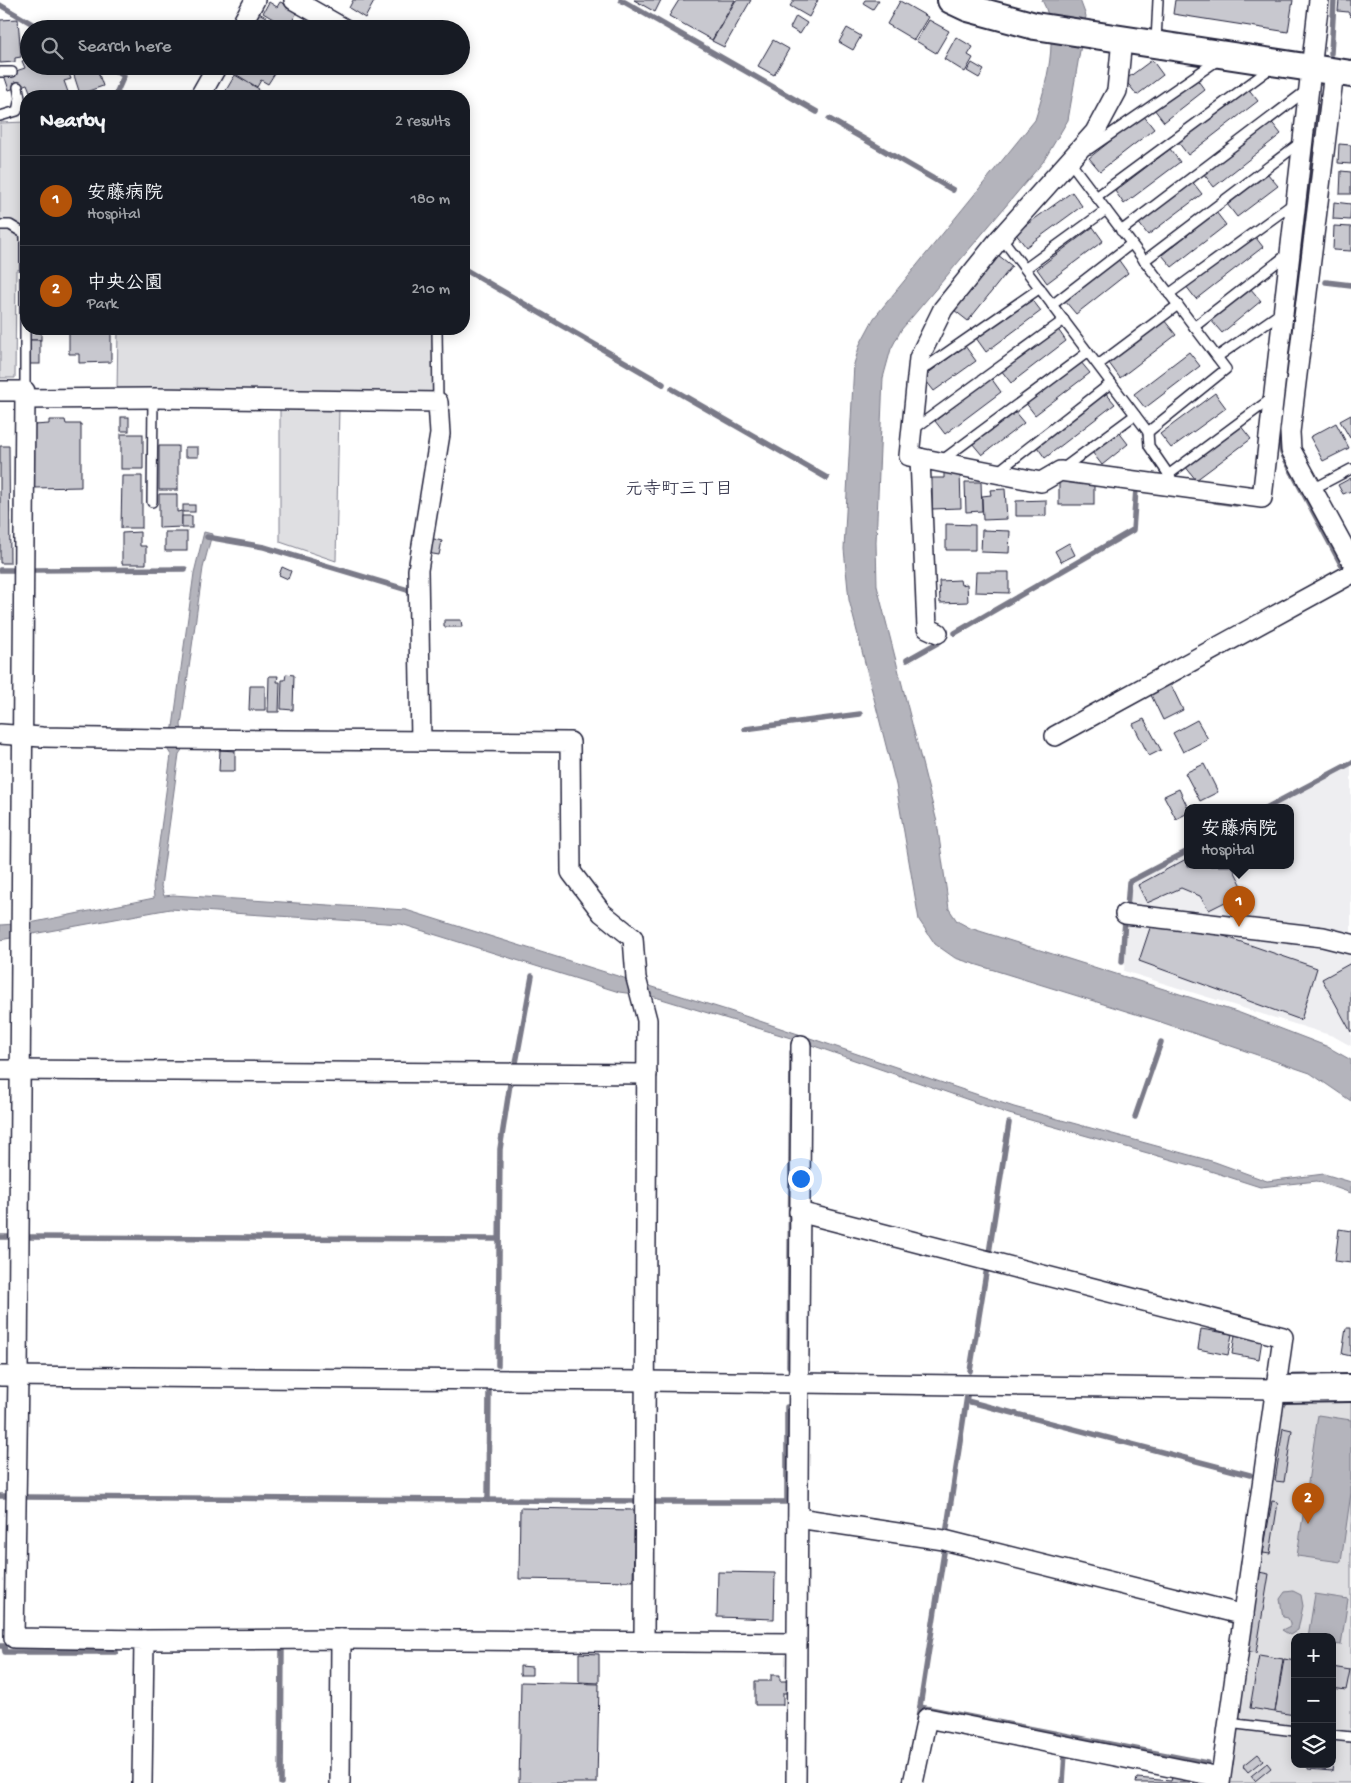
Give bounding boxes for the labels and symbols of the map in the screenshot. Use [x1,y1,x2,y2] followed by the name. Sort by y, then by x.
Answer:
[625,479,733,501] district label: 元寺町三丁目
[1223,886,1255,927] pin: 1
[788,1166,814,1192] your location
[1292,1483,1324,1524] pin: 2

